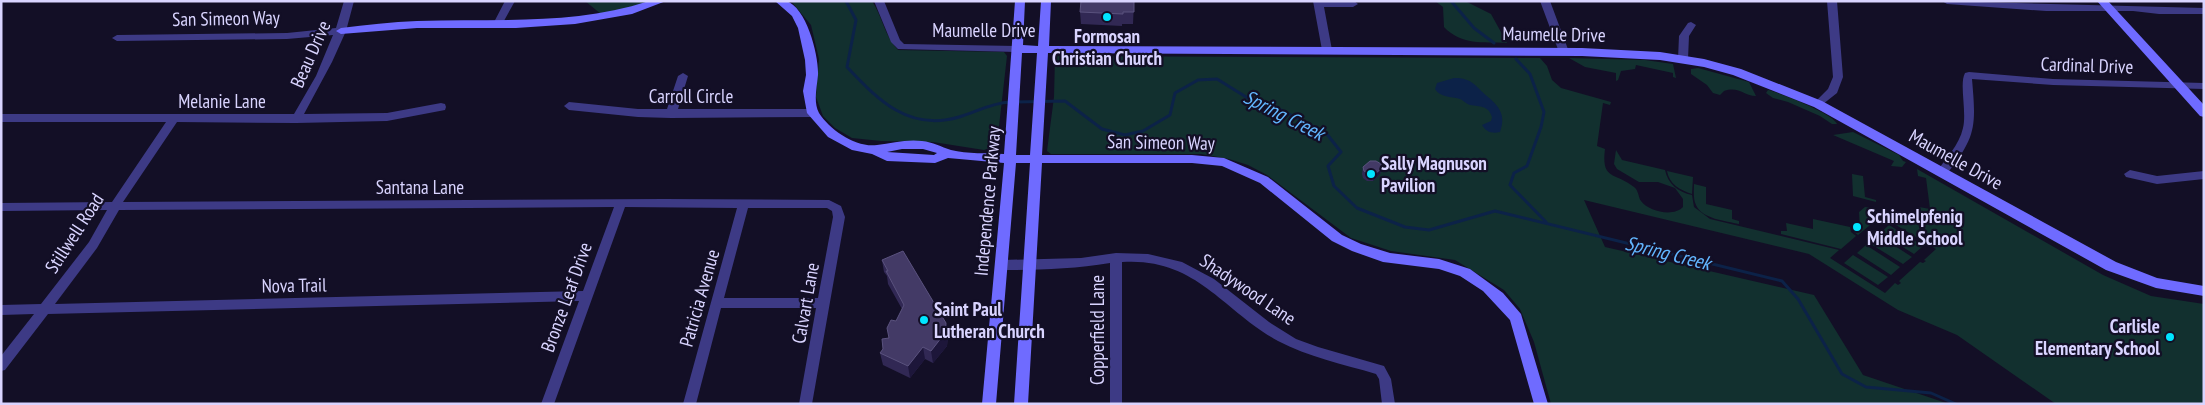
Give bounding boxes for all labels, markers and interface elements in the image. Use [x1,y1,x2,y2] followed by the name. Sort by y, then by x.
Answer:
[172,5,281,31] street label: San Simeon Way
[1101,11,1113,23] marker: Formosan Christian Church
[285,16,336,91] street label: Beau Drive
[932,18,1036,42] street label: Maumelle Drive
[1502,21,1606,47] street label: Maumelle Drive
[1052,24,1162,70] place label: Formosan Christian Church
[2040,51,2134,79] street label: Cardinal Drive
[649,84,733,108] street label: Carroll Circle
[1239,84,1331,147] water label: Spring Creek
[178,89,266,113] street label: Melanie Lane
[1905,123,2007,195] street label: Maumelle Drive
[968,124,1006,277] street label: Independence Parkway
[1107,129,1216,155] street label: San Simeon Way
[1381,151,1487,197] place label: Sally Magnuson Pavilion
[1365,168,1377,180] marker: Sally Magnuson Pavilion
[376,175,464,199] street label: Santana Lane
[39,189,109,277] street label: Stillwell Road
[1867,204,1963,250] place label: Schimelpfenig Middle School
[1851,221,1863,233] marker: Schimelpfenig Middle School
[1623,230,1716,277] water label: Spring Creek
[535,239,597,355] street label: Bronze Leaf Drive
[674,246,724,349] street label: Patricia Avenue
[1195,248,1301,330] street label: Shadywood Lane
[786,261,824,345] street label: Calvart Lane
[261,272,327,298] street label: Nova Trail
[1085,275,1109,385] street label: Copperfield Lane
[934,297,1045,343] place label: Saint Paul Lutheran Church
[918,314,930,326] marker: Saint Paul Lutheran Church
[2035,314,2160,360] place label: Carlisle Elementary School
[2164,331,2176,343] marker: Carlisle Elementary School

